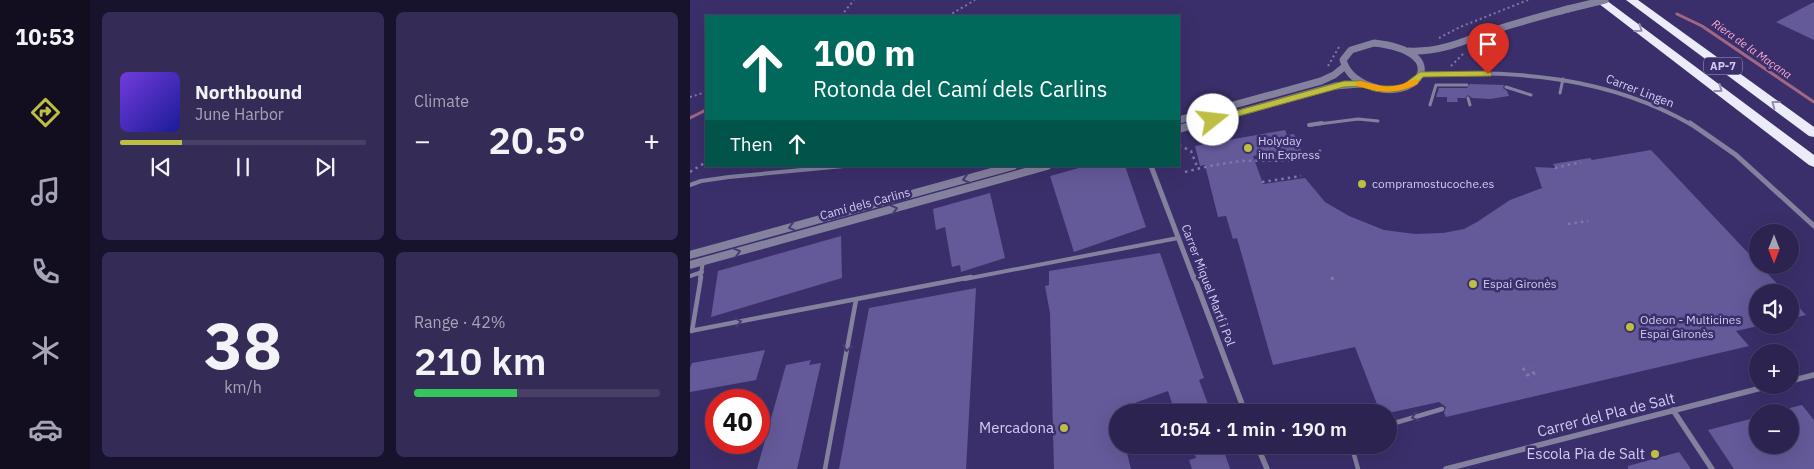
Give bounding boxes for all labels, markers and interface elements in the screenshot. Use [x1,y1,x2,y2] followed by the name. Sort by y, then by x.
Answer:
[1709,16,1795,82] water label: Riera de la Maçana
[15,22,75,51] text: 10:53
[1467,23,1509,74] pin
[1633,23,1642,31] one-way arrow
[813,30,916,76] text: 100 m
[1474,30,1502,58] icon: arrive
[730,35,795,100] icon: ahead
[1704,58,1742,74] road number: AP-7
[1604,71,1676,110] street label: Carrer Lingen
[813,74,1107,103] text: Rotonda del Camí dels Carlins
[195,80,302,104] text: Northbound
[1713,83,1722,91] one-way arrow
[414,91,469,111] text: Climate
[1186,93,1238,145] position arrow
[28,95,63,130] icon: directions
[1771,101,1781,110] one-way arrow
[195,104,284,124] text: June Harbor
[488,115,586,164] text: 20.5°
[414,122,431,159] text: −
[643,122,660,159] text: +
[783,130,811,158] icon: ahead
[730,132,773,156] text: Then
[1258,133,1320,162] place label: Holyday inn Express
[1242,142,1254,154] marker: Holyday inn Express
[147,153,175,181] icon: previous
[229,153,257,181] icon: pause
[311,153,339,181] icon: next
[28,174,63,209] icon: music
[962,174,970,184] one-way arrow
[1372,176,1494,191] place label: compramostucoche.es
[1356,178,1368,190] marker: compramostucoche.es
[818,184,912,223] street label: Camí dels Carlins
[889,204,897,214] one-way arrow
[788,221,797,232] one-way arrow
[1178,222,1239,348] street label: Carrer Miquel Martí i Pol
[1749,224,1799,274] north arrow
[1749,224,1799,454] map controls
[732,248,741,258] one-way arrow
[28,254,63,289] icon: phone
[1483,276,1557,291] place label: Espai Gironès
[1467,278,1479,290] marker: Espai Gironès
[1749,284,1799,334] button: sound
[204,302,282,387] text: 38
[414,312,506,332] text: Range · 42%
[1640,312,1741,341] place label: Odeon - Multicines Espai Gironès
[733,317,742,328] one-way arrow
[1624,321,1636,333] marker: Odeon - Multicines Espai Gironès
[28,333,63,368] icon: climate
[414,336,546,385] text: 210 km
[843,343,853,352] one-way arrow
[1749,344,1799,394] button: +
[224,377,262,397] text: km/h
[1535,388,1677,441] street label: Carrer del Pla de Salt
[705,389,770,454] speed limit sign: 40
[1749,404,1799,454] button: −
[28,412,63,447] icon: car
[1411,412,1419,422] one-way arrow
[1159,417,1347,441] text: 10:54 · 1 min · 190 m
[979,418,1054,437] place label: Mercadona
[1058,422,1070,434] marker: Mercadona
[1527,444,1645,463] place label: Escola Pia de Salt
[1649,448,1661,460] marker: Escola Pia de Salt

